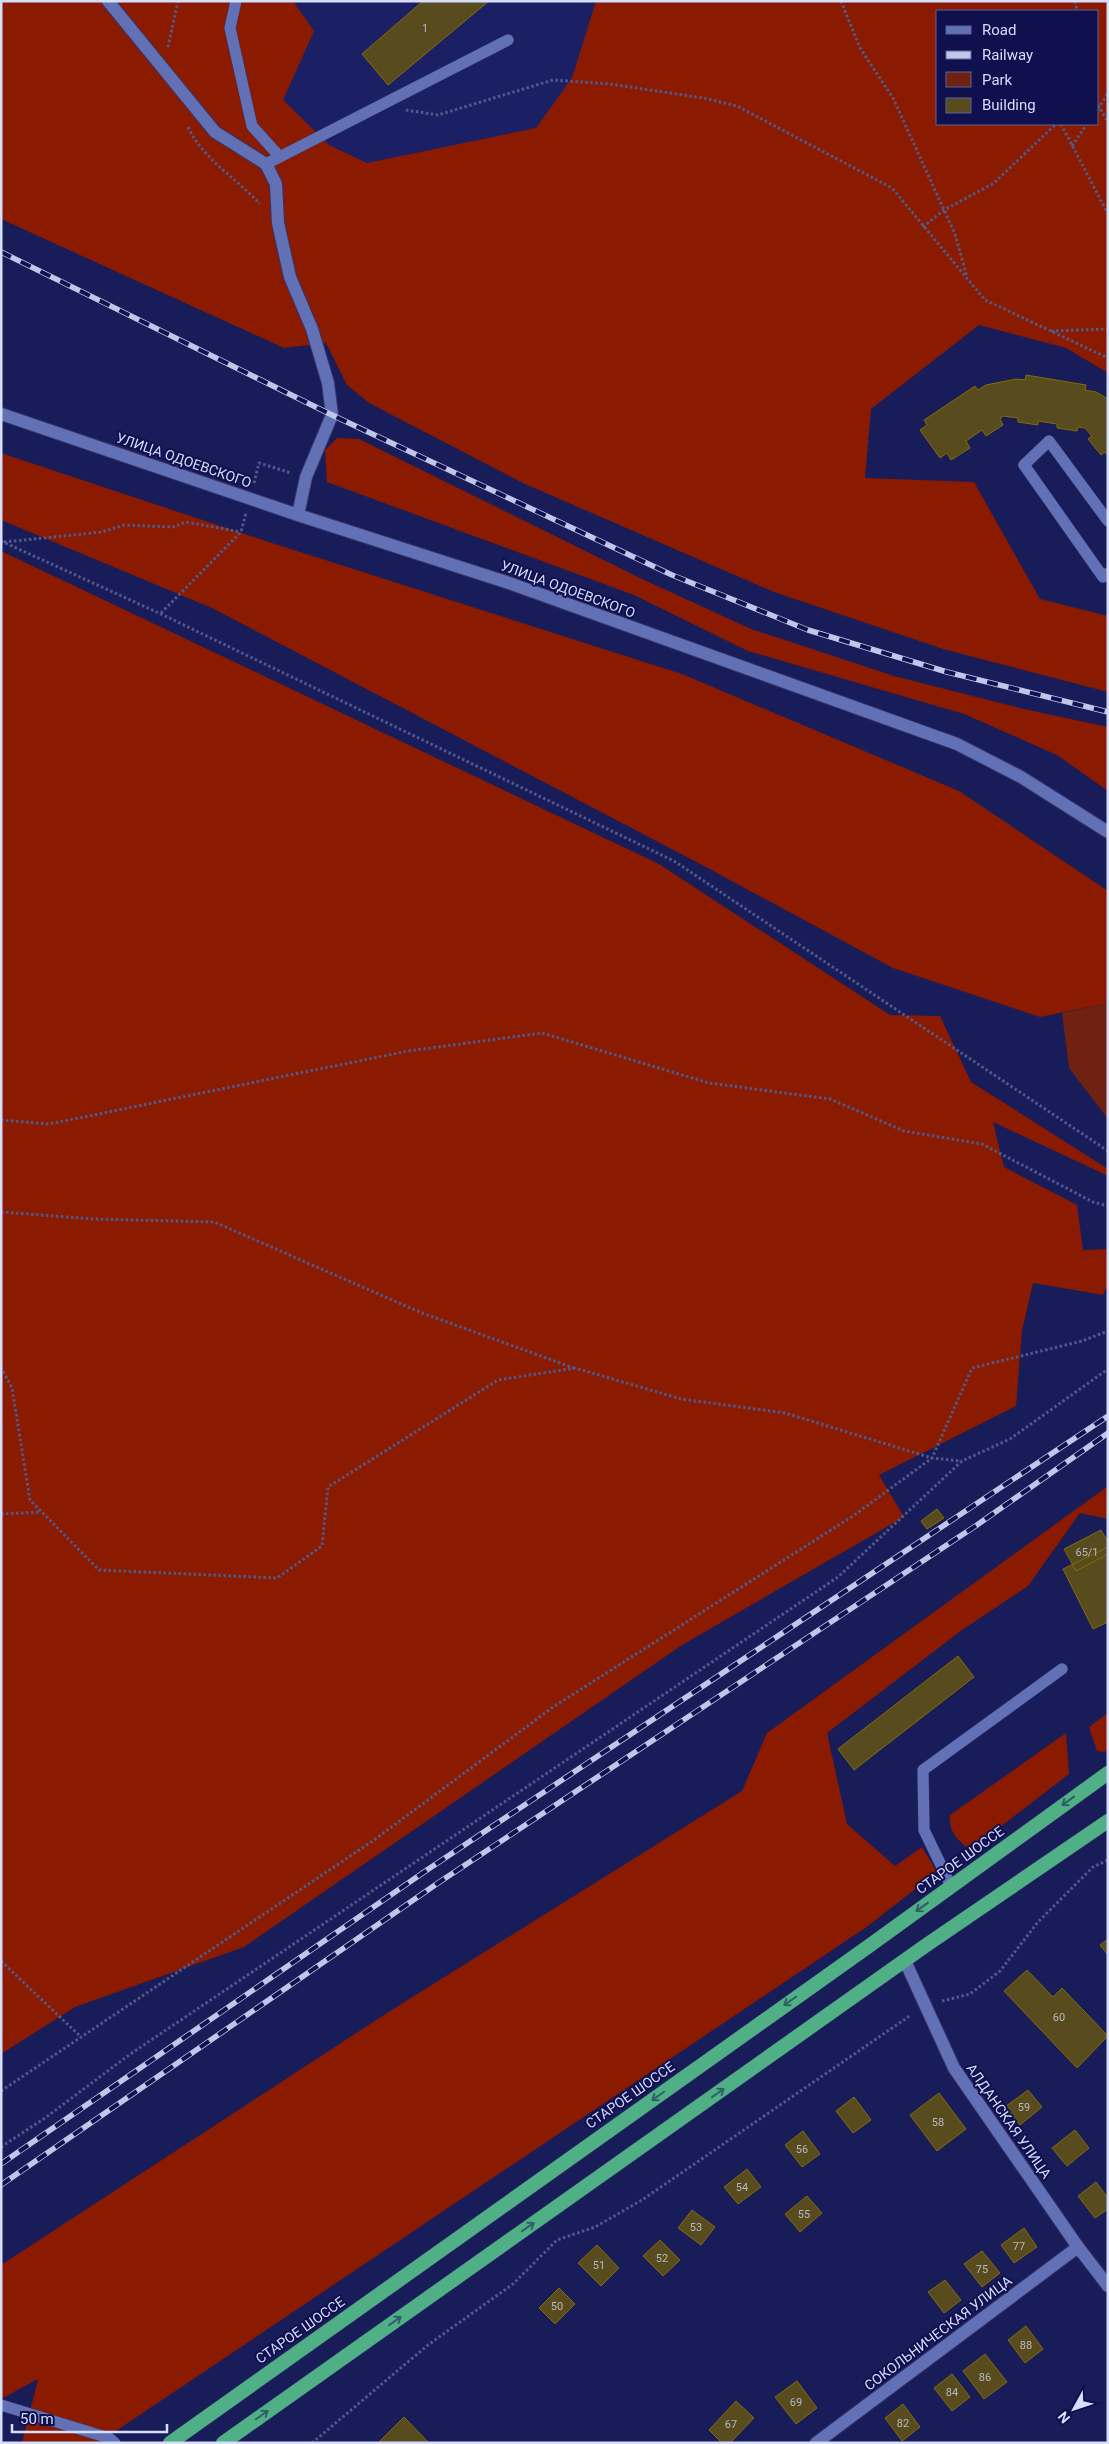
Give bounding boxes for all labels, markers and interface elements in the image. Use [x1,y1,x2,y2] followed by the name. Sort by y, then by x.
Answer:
[936,10,1099,125] legend
[982,21,1016,39] text: Road
[422,22,428,35] house number: 1
[982,46,1033,64] text: Railway
[982,71,1013,89] text: Park
[982,96,1036,114] text: Building
[114,429,254,491] street label: УЛИЦА ОДОЕВСКОГО
[499,557,637,621] street label: УЛИЦА ОДОЕВСКОГО
[1075,1546,1099,1559] house number: 65/1
[1061,1796,1075,1806] one-way arrow
[913,1823,1007,1897] street label: СТАРОЕ ШОССЕ
[916,1902,930,1912] one-way arrow
[784,1996,797,2007] one-way arrow
[1053,2011,1065,2024] house number: 60
[583,2058,678,2132] street label: СТАРОЕ ШОССЕ
[963,2060,1055,2182] street label: АЛДАНСКАЯ УЛИЦА
[711,2088,725,2098] one-way arrow
[651,2091,665,2101] one-way arrow
[1018,2101,1030,2114] house number: 59
[932,2116,944,2129] house number: 58
[796,2143,808,2156] house number: 56
[736,2181,748,2194] house number: 54
[798,2208,810,2221] house number: 55
[690,2221,702,2234] house number: 53
[521,2222,535,2232] one-way arrow
[1013,2240,1025,2253] house number: 77
[656,2252,668,2265] house number: 52
[593,2259,605,2272] house number: 51
[976,2263,988,2276] house number: 75
[861,2272,1015,2394] street label: СОКОЛЬНИЧЕСКАЯ УЛИЦА
[253,2293,348,2367] street label: СТАРОЕ ШОССЕ
[551,2300,563,2313] house number: 50
[388,2316,402,2326] one-way arrow
[1020,2339,1032,2352] house number: 88
[979,2371,991,2384] house number: 86
[1049,2384,1099,2434] north arrow
[946,2386,958,2399] house number: 84
[790,2396,802,2409] house number: 69
[12,2402,168,2434] scale bar
[1055,2408,1073,2426] text: N
[20,2410,54,2428] text: 50 m
[255,2410,269,2420] one-way arrow
[897,2417,909,2430] house number: 82
[725,2418,737,2431] house number: 67

